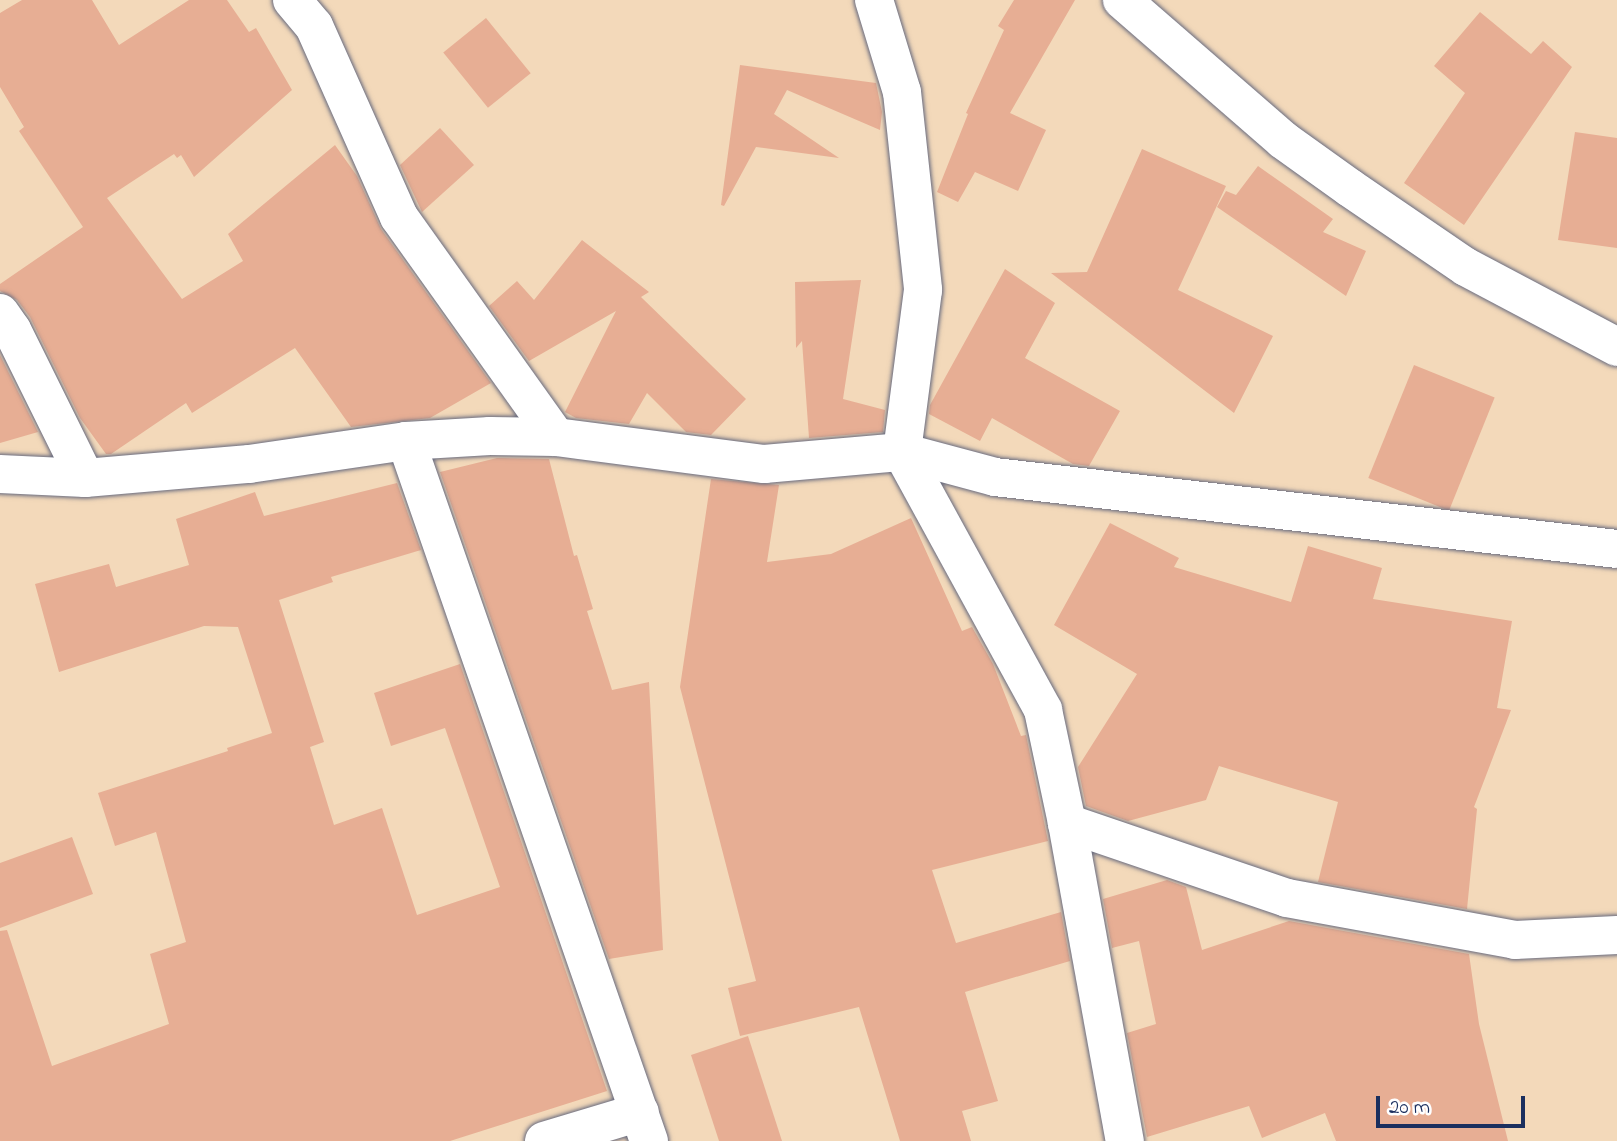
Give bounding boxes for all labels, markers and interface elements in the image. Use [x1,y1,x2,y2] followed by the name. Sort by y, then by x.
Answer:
[1379,1082,1528,1126] scale bar
[1389,1093,1430,1123] text: 20 m

